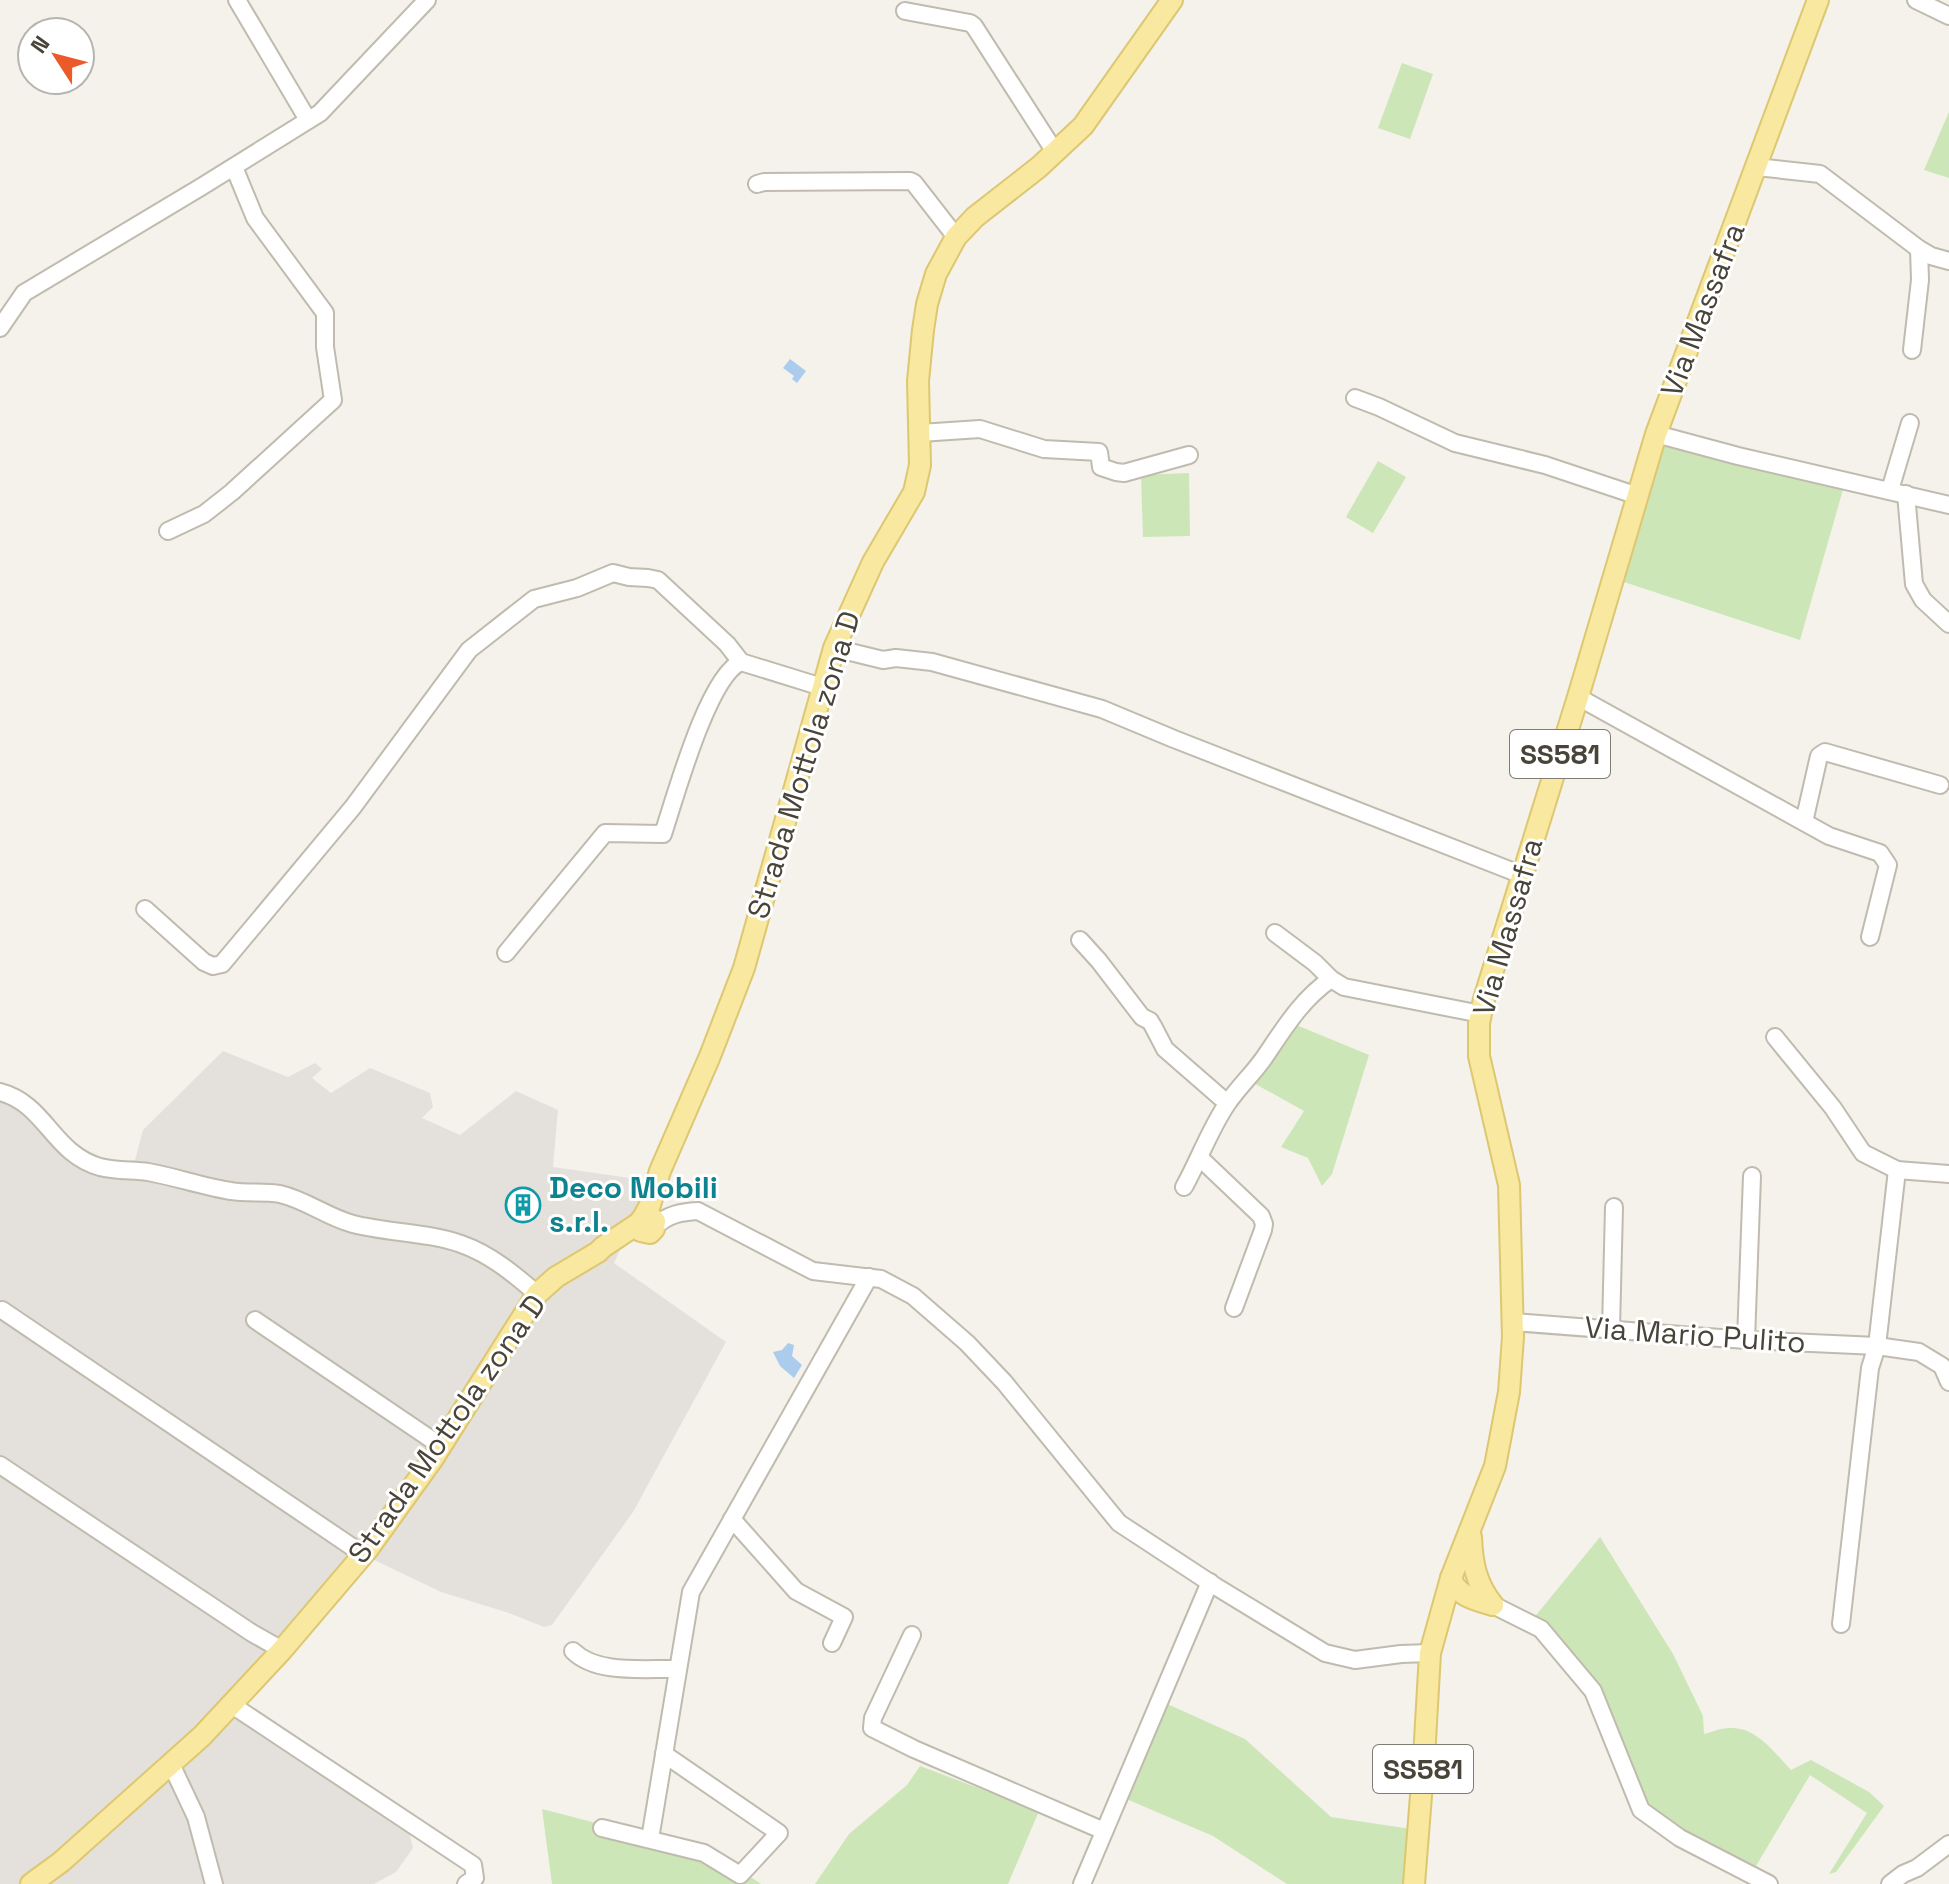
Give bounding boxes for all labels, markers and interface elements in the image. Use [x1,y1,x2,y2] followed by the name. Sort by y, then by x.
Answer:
[16,16,96,96] north arrow
[24,30,55,58] text: N
[1652,217,1754,402] street label: Via Massafra
[738,606,869,923] street label: Strada Mottola zona D
[1510,730,1610,778] road number: SS581
[1464,833,1551,1020] street label: Via Massafra
[549,1168,718,1241] place label: Deco Mobili s.r.l.
[504,1186,542,1224] building icon: Deco Mobili s.r.l.
[339,1287,554,1571] street label: Strada Mottola zona D
[1583,1307,1807,1362] street label: Via Mario Pulito
[1373,1745,1473,1793] road number: SS581

